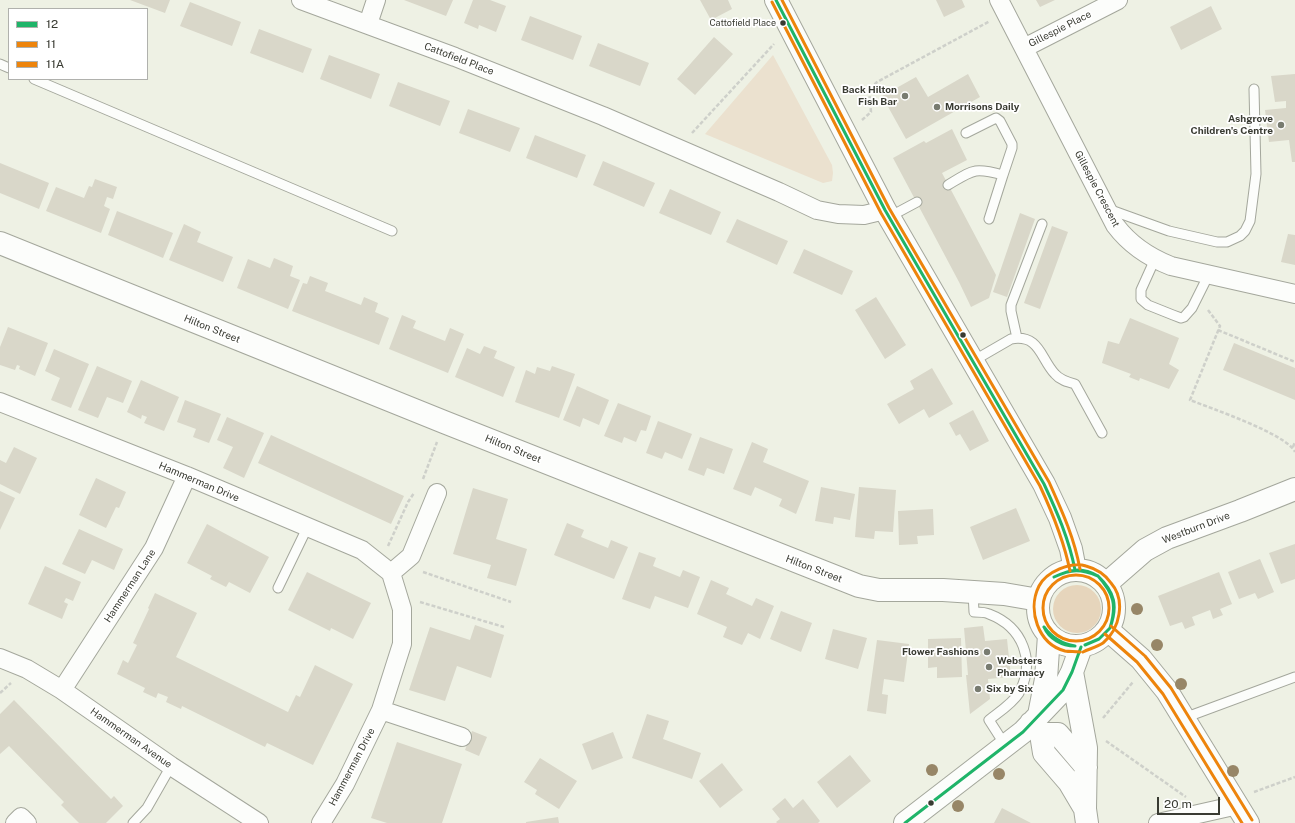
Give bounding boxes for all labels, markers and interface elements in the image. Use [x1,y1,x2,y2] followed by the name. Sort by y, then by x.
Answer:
[8,8,148,80] legend
[1027,8,1093,50] street label: Gillespie Place
[46,17,58,31] text: 12
[709,18,776,28] place label: Cattofield Place
[778,18,788,28] marker: Cattofield Place
[46,37,56,51] text: 11
[422,40,496,78] street label: Cattofield Place
[46,57,64,71] text: 11A
[842,84,897,108] place label: Back Hilton Fish Bar
[900,91,910,101] marker: Back Hilton Fish Bar
[945,101,1019,113] place label: Morrisons Daily
[932,102,942,112] marker: Morrisons Daily
[1191,113,1273,136] place label: Ashgrove Children's Centre
[1276,120,1286,130] marker: Ashgrove Children's Centre
[1072,149,1122,229] street label: Gillespie Crescent
[182,312,242,346] street label: Hilton Street
[958,330,968,340] unlabelled marker
[483,432,543,466] street label: Hilton Street
[157,460,241,504] street label: Hammerman Drive
[1161,510,1231,546] street label: Westburn Drive
[102,547,158,625] street label: Hammerman Lane
[784,553,844,585] street label: Hilton Street
[902,646,979,658] place label: Flower Fashions
[982,647,992,657] marker: Flower Fashions
[997,655,1045,678] place label: Websters Pharmacy
[984,662,994,672] marker: Websters Pharmacy
[986,683,1033,695] place label: Six by Six
[973,684,983,694] marker: Six by Six
[88,705,174,771] street label: Hammerman Avenue
[326,726,378,808] street label: Hammerman Drive
[1159,789,1222,815] scale bar
[1164,797,1192,811] text: 20 m
[926,798,936,808] unlabelled marker

